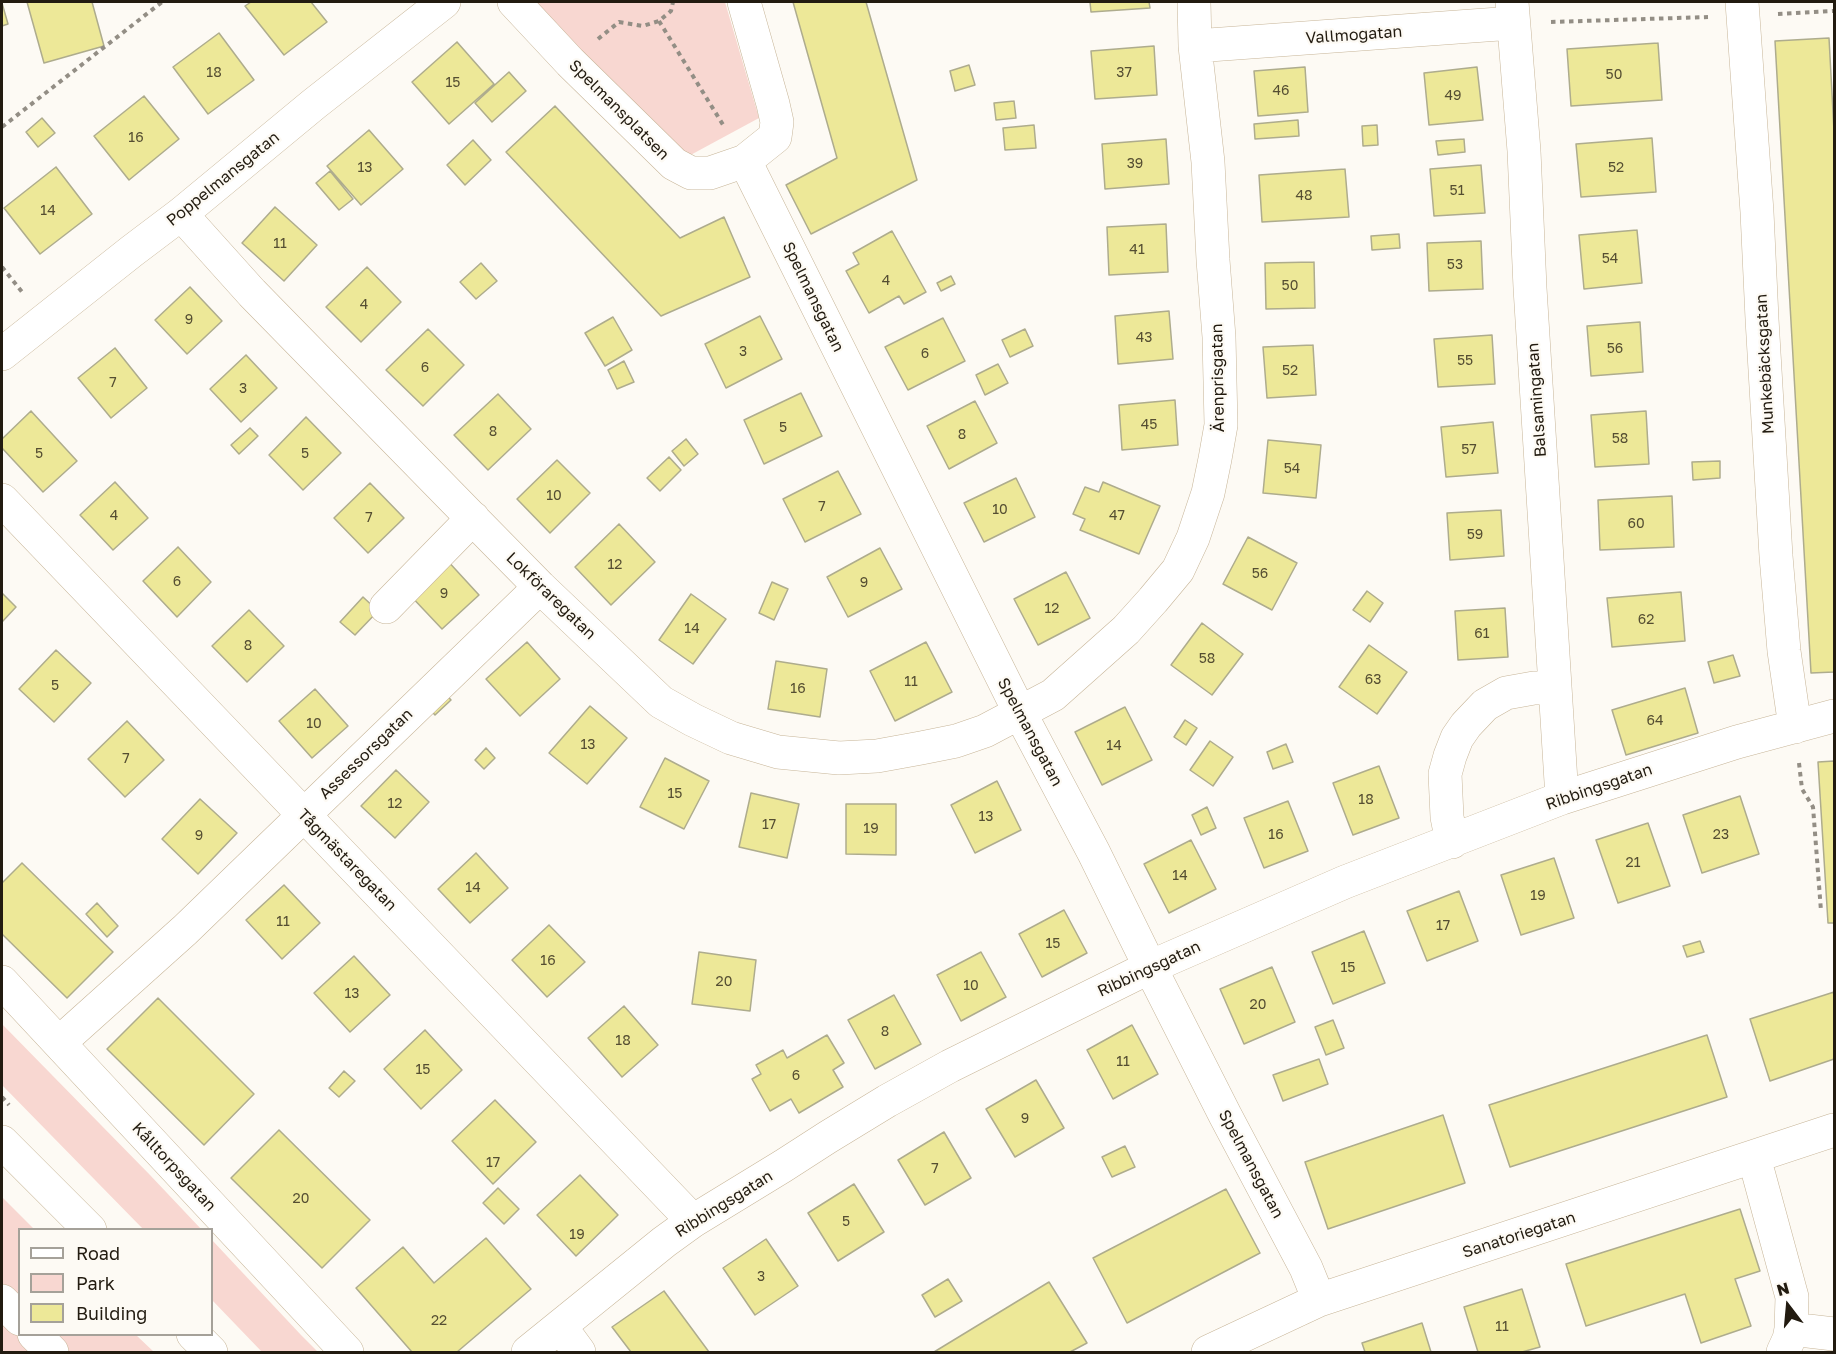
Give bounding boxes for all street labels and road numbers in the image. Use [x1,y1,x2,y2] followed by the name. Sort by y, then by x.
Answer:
[1305,22,1403,48] street label: Vallmogatan
[565,56,673,164] street label: Spelmansplatsen
[163,128,283,230] street label: Poppelmansgatan
[778,239,848,355] street label: Spelmansgatan
[1752,293,1778,435] street label: Munkebäcksgatan
[1207,323,1229,433] street label: Ärenprisgatan
[1523,342,1551,458] street label: Balsamingatan
[502,548,600,644] street label: Lokföraregatan
[993,675,1067,789] street label: Spelmansgatan
[315,705,417,803] street label: Assessorsgatan
[1543,760,1655,814] street label: Ribbingsgatan
[293,805,401,915] street label: Tågmästaregatan
[1095,937,1203,1001] street label: Ribbingsgatan
[1214,1107,1288,1221] street label: Spelmansgatan
[128,1119,220,1215] street label: Kålltorpsgatan
[672,1166,776,1242] street label: Ribbingsgatan
[1460,1208,1578,1262] street label: Sanatoriegatan

